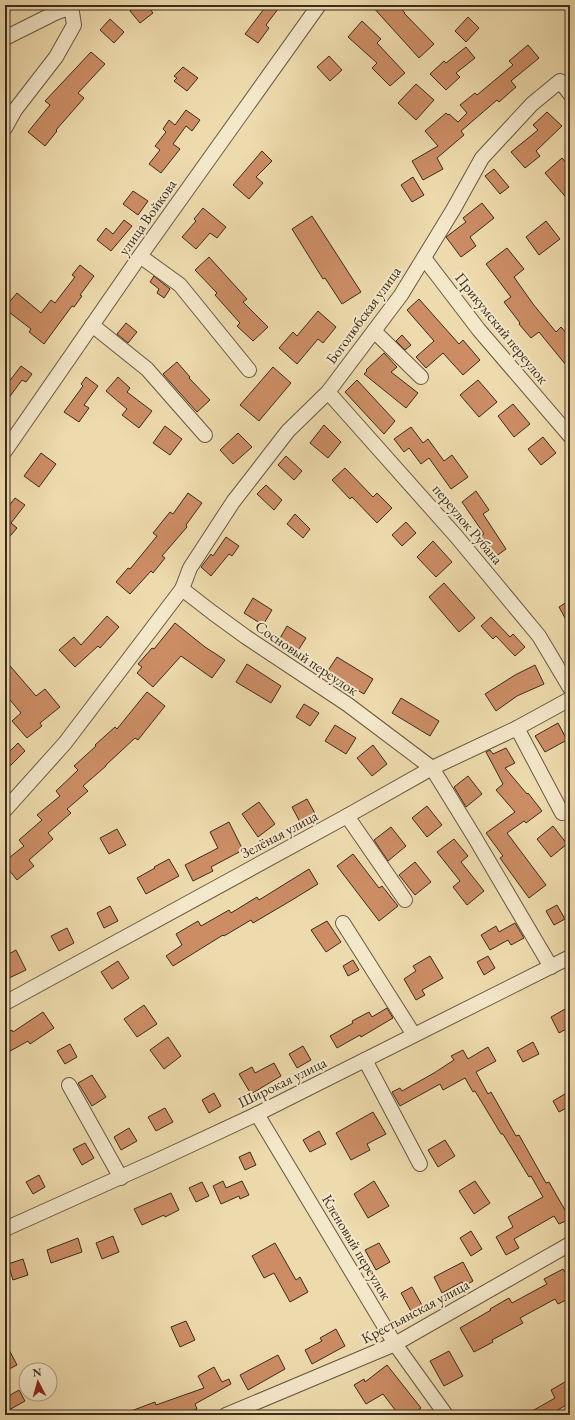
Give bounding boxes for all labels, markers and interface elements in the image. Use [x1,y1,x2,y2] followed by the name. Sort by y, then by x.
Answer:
[114,175,180,259] street label: улица Войкова
[321,262,405,368] street label: Боголюбская улица
[451,268,553,388] street label: Прикумский переулок
[429,480,507,568] street label: переулок Рубана
[252,616,362,700] street label: Сосновый переулок
[237,806,321,862] street label: Зелёная улица
[235,1052,329,1112] street label: Широкая улица
[318,1191,396,1303] street label: Кленовый переулок
[358,1274,472,1348] street label: Крестьянская улица
[18,1362,58,1402] north arrow
[32,1365,42,1379] text: N

